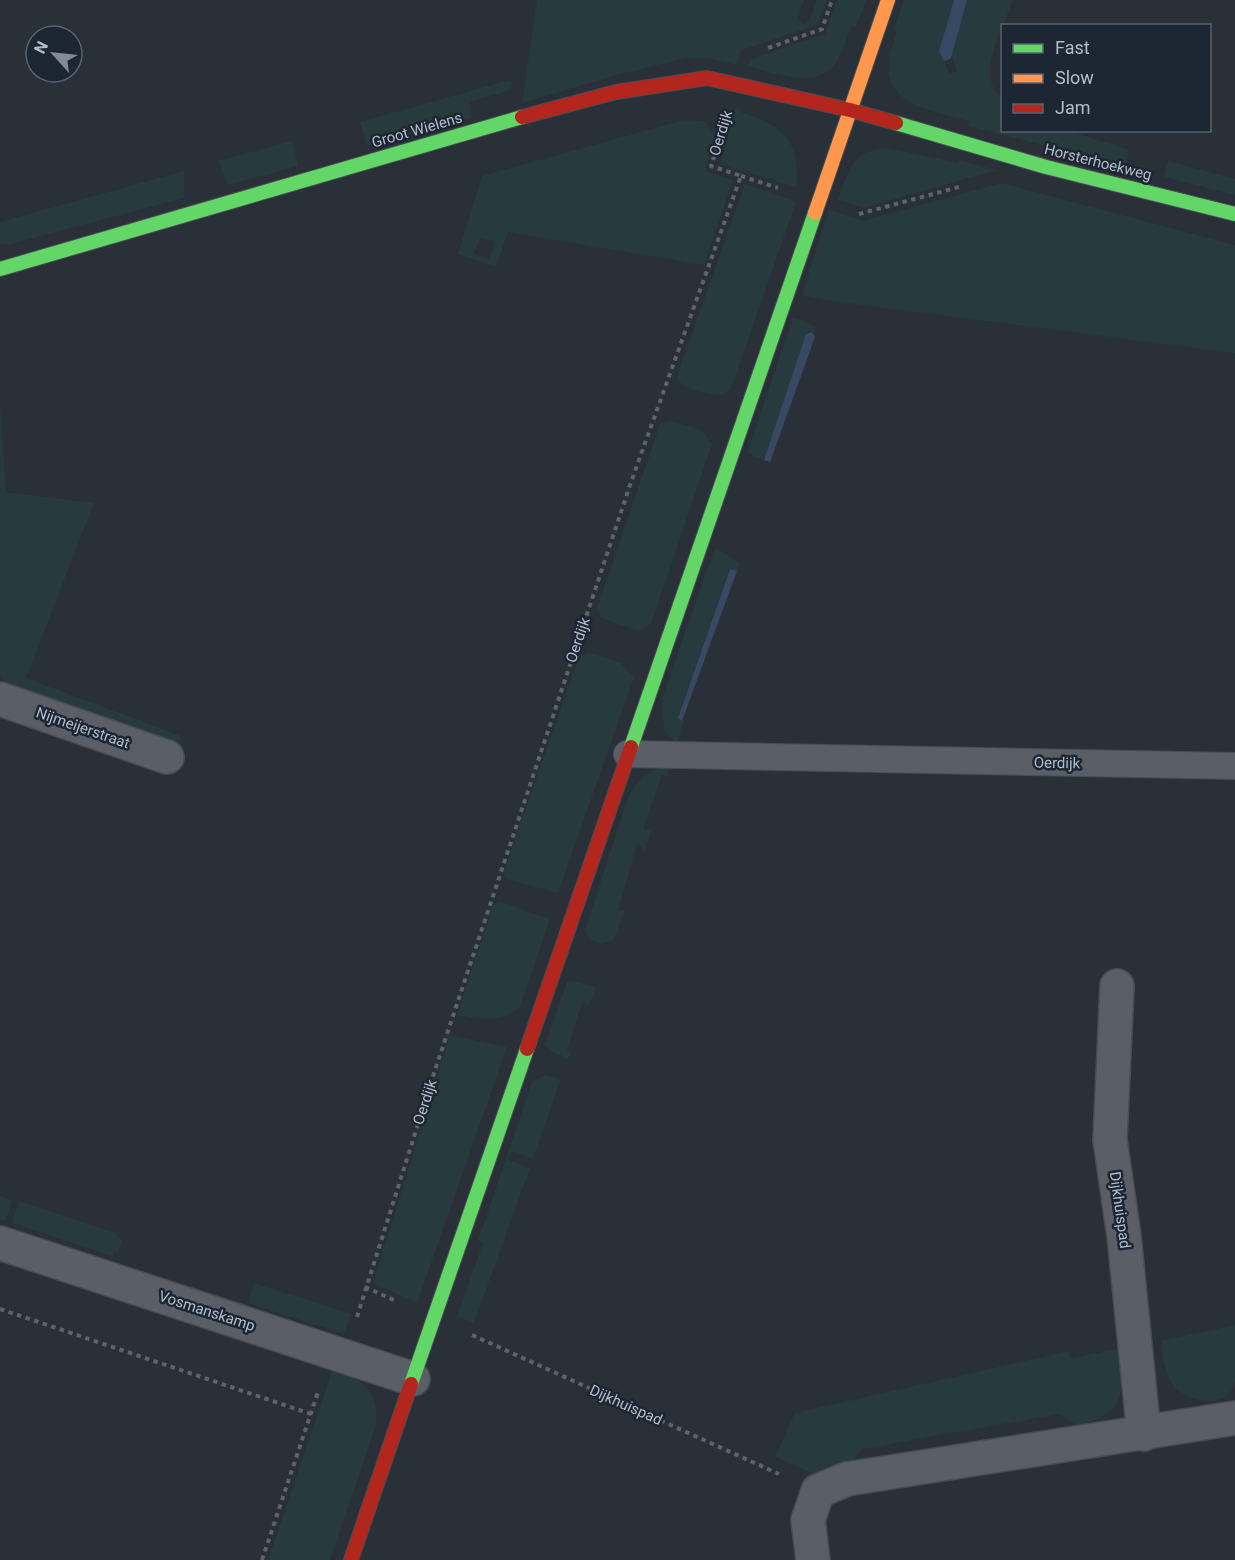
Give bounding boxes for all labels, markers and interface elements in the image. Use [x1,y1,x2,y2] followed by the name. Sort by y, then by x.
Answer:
[24,24,84,84] north arrow
[1001,24,1211,132] legend
[1055,37,1090,58] text: Fast
[30,38,52,57] text: N
[1055,67,1094,88] text: Slow
[1055,97,1091,118] text: Jam
[370,108,464,152] street label: Groot Wielens
[706,108,737,158] street label: Oerdijk
[1042,140,1154,184] street label: Horsterhoekweg
[562,615,594,665] street label: Oerdijk
[34,704,132,752] street label: Nijmeijerstraat
[1034,754,1081,772] street label: Oerdijk
[409,1077,441,1127] street label: Oerdijk
[1106,1170,1134,1250] street label: Dijkhuispad
[157,1287,257,1335] street label: Vosmanskamp
[587,1381,665,1429] street label: Dijkhuispad

